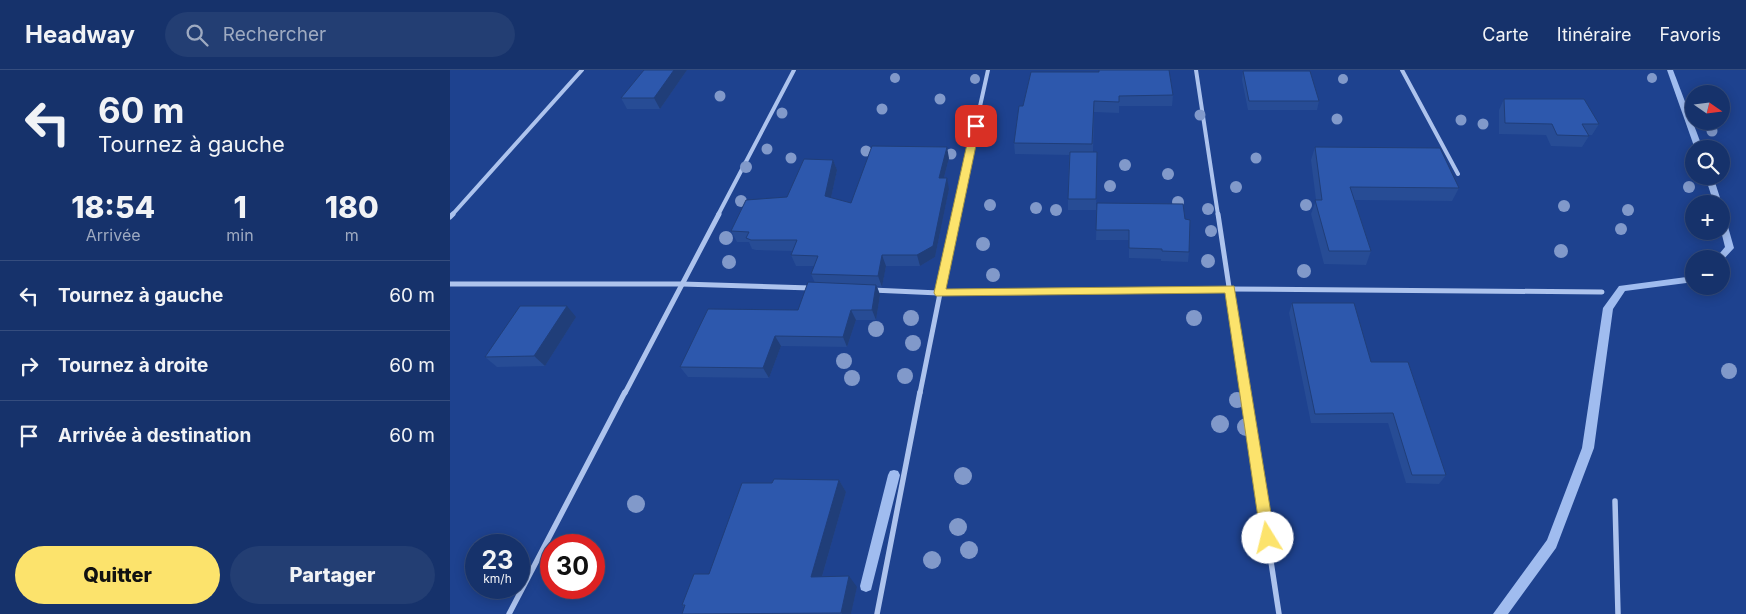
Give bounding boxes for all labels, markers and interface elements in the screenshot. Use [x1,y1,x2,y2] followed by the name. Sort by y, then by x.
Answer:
[165,12,515,57] search box
[25,20,135,49] text: Headway
[183,21,211,49] icon: search
[223,23,326,46] text: Rechercher
[1482,24,1529,45] text: Carte
[1557,24,1631,45] text: Itinéraire
[1659,24,1721,45] text: Favoris
[1685,85,1730,130] north arrow
[1685,85,1730,295] map controls
[98,89,185,131] text: 60 m
[15,90,80,155] icon: left
[955,105,997,147] pin
[962,112,990,140] icon: arrive
[98,131,285,157] text: Tournez à gauche
[1685,140,1730,185] button: search
[71,189,155,225] text: 18:54
[233,189,247,225] text: 1
[325,189,379,225] text: 180
[1685,195,1730,240] button: +
[86,225,141,245] text: Arrivée
[226,225,254,245] text: min
[345,225,359,245] text: m
[1685,250,1730,295] button: −
[15,282,43,310] icon: left
[58,284,223,307] text: Tournez à gauche
[389,284,435,307] text: 60 m
[15,352,43,380] icon: right
[58,354,208,377] text: Tournez à droite
[389,354,435,377] text: 60 m
[15,422,43,450] icon: arrive
[58,424,251,447] text: Arrivée à destination
[389,424,435,447] text: 60 m
[1241,511,1293,563] position arrow
[540,534,605,599] speed limit sign: 30
[482,545,513,575] text: 23
[15,546,220,604] button: Quitter
[230,546,435,604] button: Partager
[483,571,512,586] text: km/h

